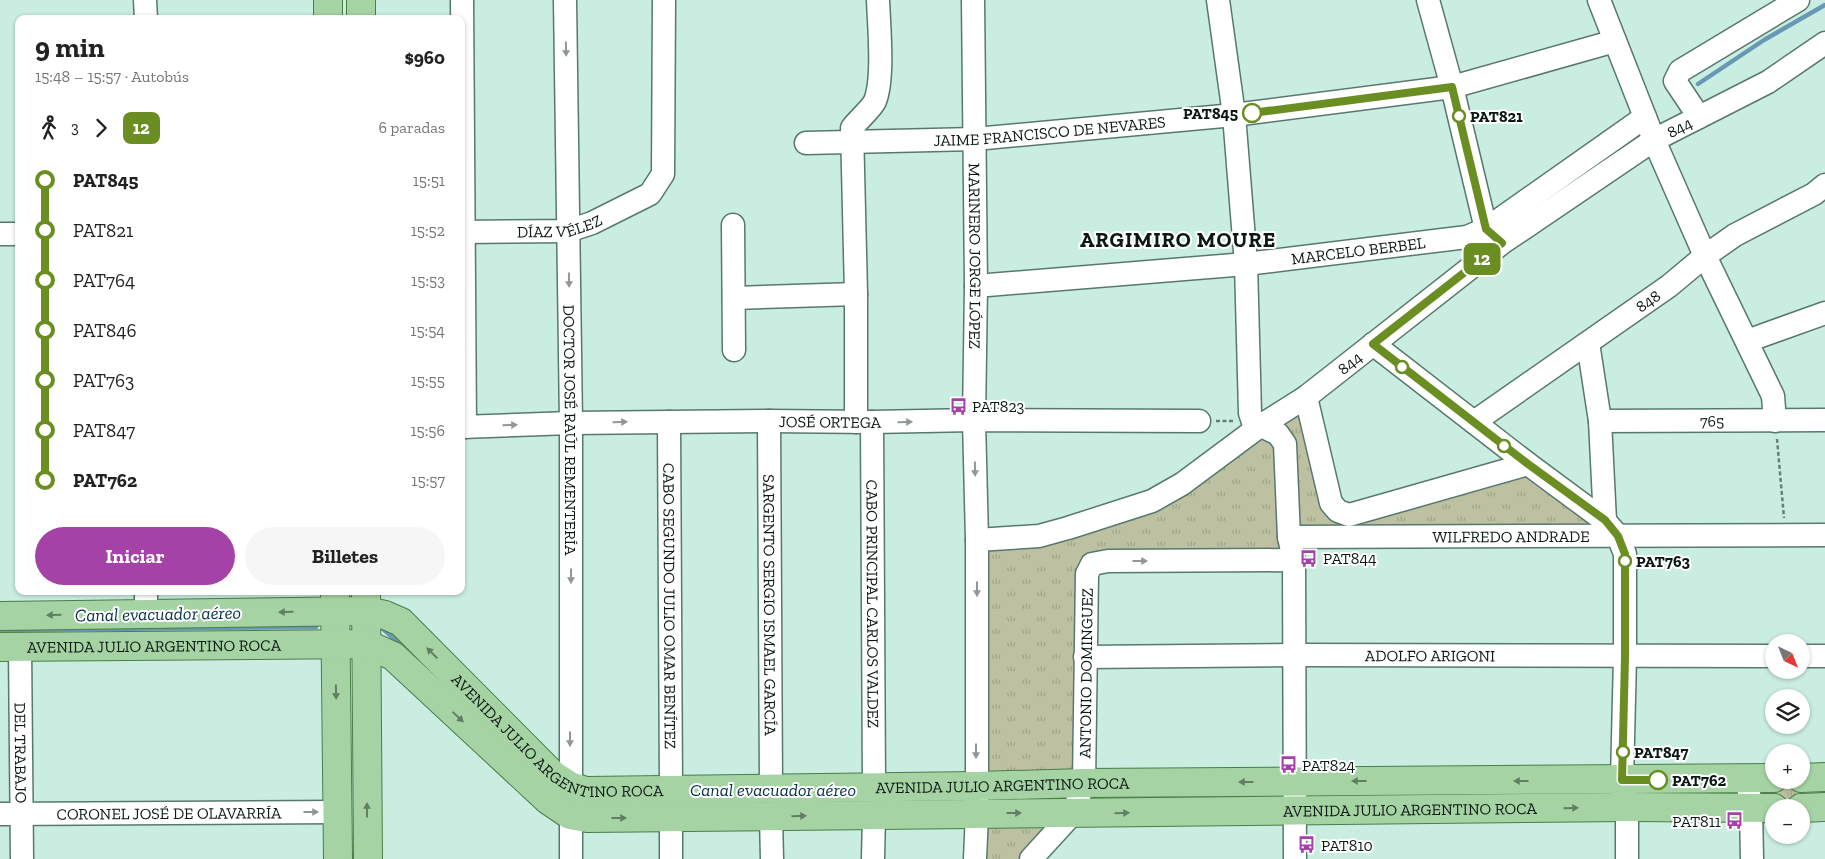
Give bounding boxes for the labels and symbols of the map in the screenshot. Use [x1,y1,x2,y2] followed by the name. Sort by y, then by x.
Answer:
[562,41,570,57] one-way arrow
[1242,103,1262,123] marker: PAT845
[1183,104,1238,123] place label: PAT845
[1470,107,1523,126] place label: PAT821
[1452,109,1466,123] marker: PAT821
[933,112,1166,150] street label: JAIME FRANCISCO DE NEVARES
[1664,113,1696,142] street label: 844
[965,163,985,349] street label: MARINERO JORGE LÓPEZ
[517,211,605,241] street label: DÍAZ VÉLEZ
[1080,227,1276,252] district label: ARGIMIRO MOURE
[1290,233,1427,268] street label: MARCELO BERBEL
[1460,243,1504,275] line badge: 12
[565,272,573,288] one-way arrow
[1632,286,1664,316] street label: 848
[559,305,580,556] street label: DOCTOR JOSÉ RAÚL REMENTERÍA
[1334,347,1366,379] street label: 844
[1395,360,1409,374] unlabelled marker
[948,396,968,416] bus stop icon: PAT823
[972,397,1025,416] place label: PAT823
[1700,411,1724,431] street label: 765
[779,412,882,432] street label: JOSÉ ORTEGA
[612,418,628,426] one-way arrow
[897,418,913,426] one-way arrow
[502,421,518,429] one-way arrow
[1497,439,1511,453] unlabelled marker
[971,461,979,477] one-way arrow
[659,463,680,749] street label: CABO SEGUNDO JULIO OMAR BENÍTEZ
[759,474,780,736] street label: SARGENTO SERGIO ISMAEL GARCÍA
[862,480,883,728] street label: CABO PRINCIPAL CARLOS VALDEZ
[1432,527,1590,546] street label: WILFREDO ANDRADE
[1299,548,1319,568] bus stop icon: PAT844
[1323,549,1377,568] place label: PAT844
[1636,552,1690,571] place label: PAT763
[1618,554,1632,568] marker: PAT763
[1133,557,1149,565] one-way arrow
[567,569,575,585] one-way arrow
[973,581,981,597] one-way arrow
[1075,588,1097,759] street label: ANTONIO DOMINGUEZ
[75,602,241,626] water label: Canal evacuador aéreo
[278,608,294,616] one-way arrow
[46,611,62,619] one-way arrow
[1765,634,1810,679] north arrow
[27,636,282,657] street label: AVENIDA JULIO ARGENTINO ROCA
[1365,646,1495,665] street label: ADOLFO ARIGONI
[426,648,438,660] one-way arrow
[448,670,664,802] street label: AVENIDA JULIO ARGENTINO ROCA
[332,684,340,700] one-way arrow
[11,702,30,804] street label: DEL TRABAJO
[452,711,465,722] one-way arrow
[566,731,574,747] one-way arrow
[1634,743,1688,762] place label: PAT847
[972,744,980,760] one-way arrow
[1616,745,1630,759] marker: PAT847
[1278,755,1298,775] bus stop icon: PAT824
[1302,756,1356,775] place label: PAT824
[1648,770,1668,790] marker: PAT762
[1672,771,1726,790] place label: PAT762
[875,774,1130,797] street label: AVENIDA JULIO ARGENTINO ROCA
[1350,777,1366,785] one-way arrow
[1513,777,1529,785] one-way arrow
[1238,778,1254,786] one-way arrow
[690,779,856,801] water label: Canal evacuador aéreo
[1283,799,1538,821] street label: AVENIDA JULIO ARGENTINO ROCA
[363,802,371,818] one-way arrow
[56,803,282,824] street label: CORONEL JOSÉ DE OLAVARRÍA
[1563,804,1579,812] one-way arrow
[303,808,319,816] one-way arrow
[1006,809,1022,817] one-way arrow
[1114,809,1130,817] one-way arrow
[1725,811,1745,831] bus stop icon: PAT811
[791,812,807,820] one-way arrow
[1672,812,1721,831] place label: PAT811
[611,814,627,822] one-way arrow
[1297,835,1317,855] bus stop icon: PAT810
[1321,836,1373,855] place label: PAT810

